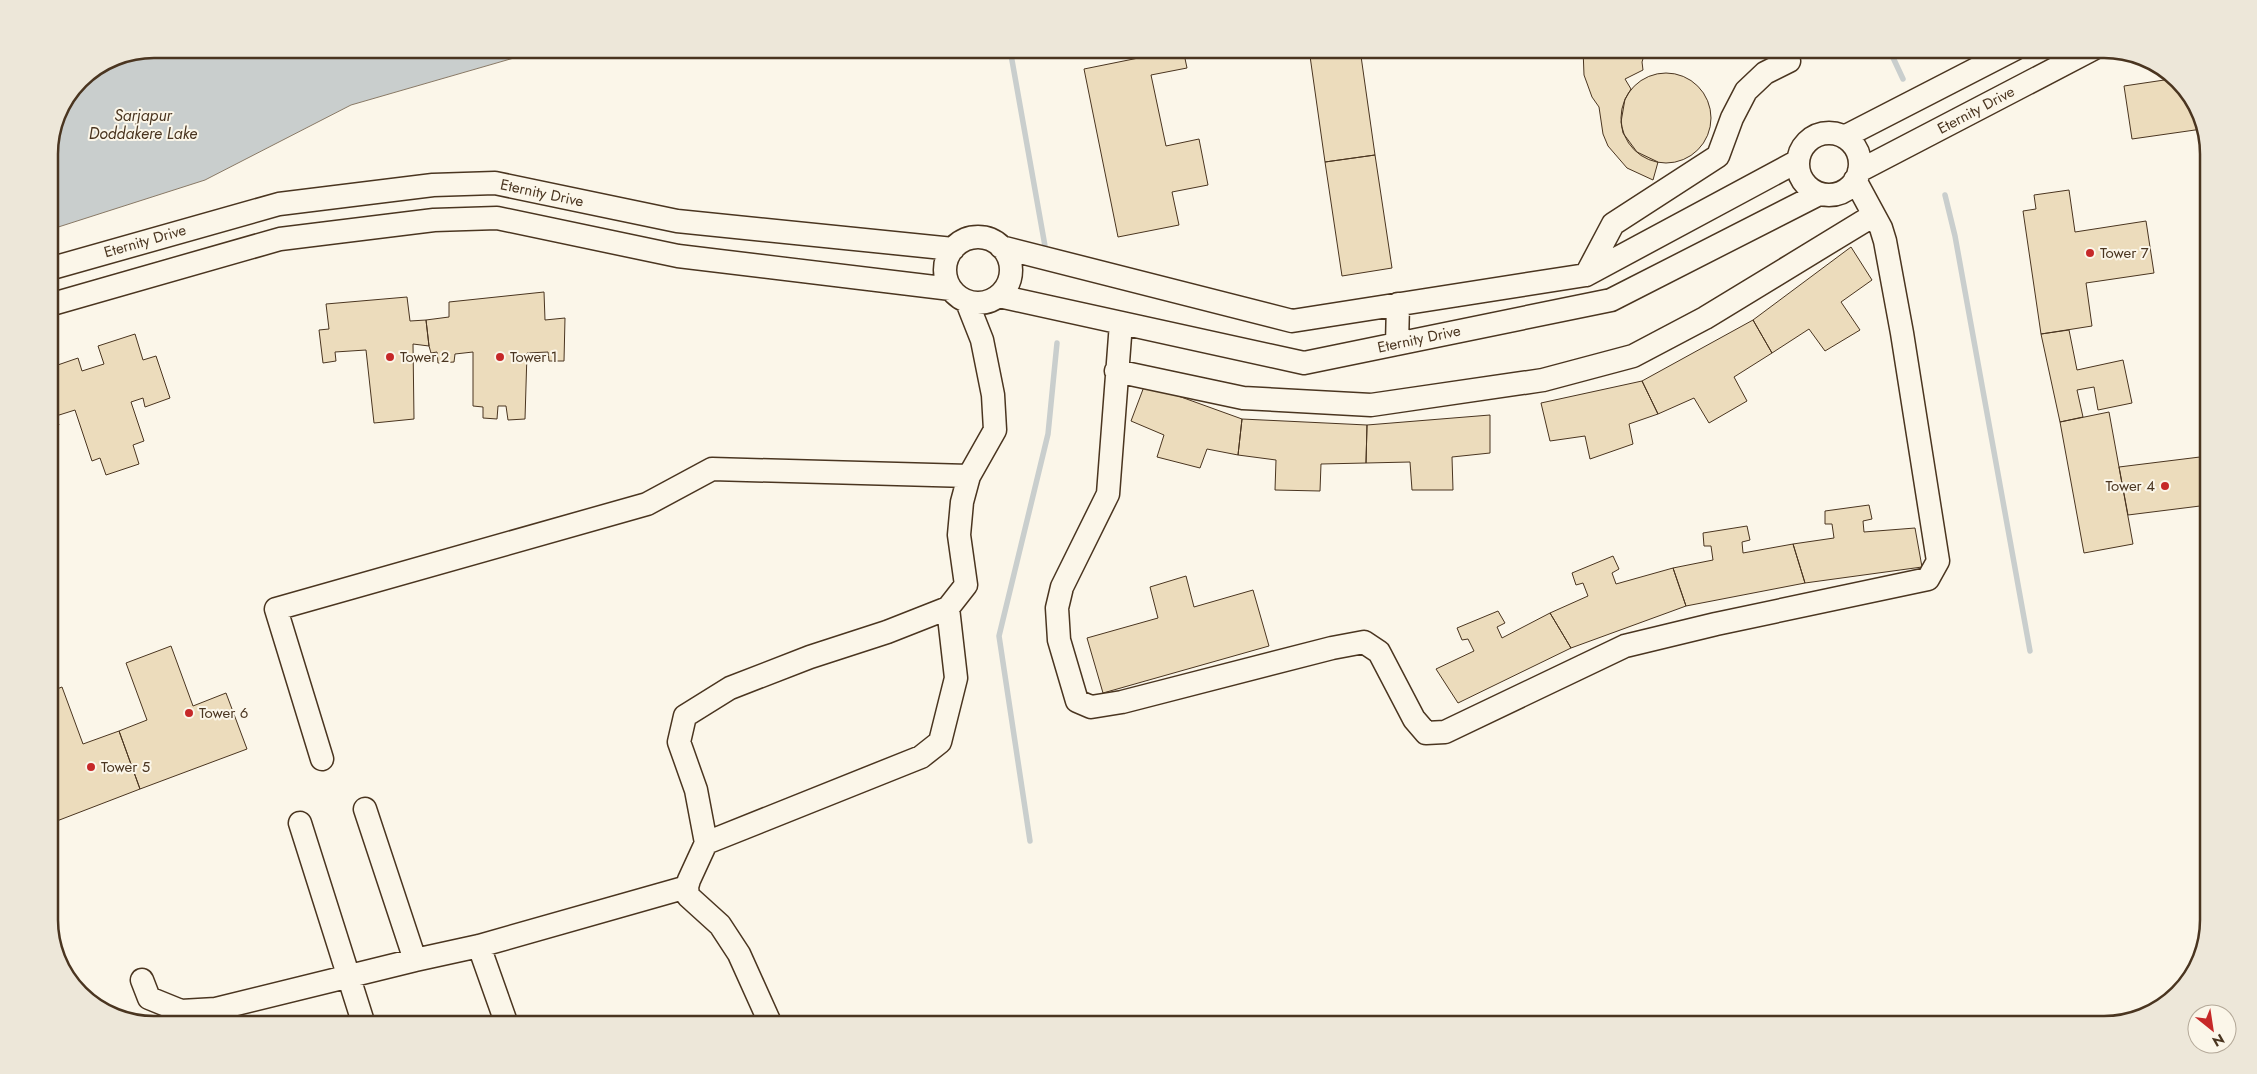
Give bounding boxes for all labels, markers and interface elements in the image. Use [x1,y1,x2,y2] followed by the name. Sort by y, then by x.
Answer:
[1934,80,2019,140] street label: Eternity Drive
[89,104,197,145] water label: Sarjapur Doddakere Lake
[498,173,586,213] street label: Eternity Drive
[101,219,189,263] street label: Eternity Drive
[2100,242,2149,264] place label: Tower 7
[2084,247,2096,259] marker: Tower 7
[1375,319,1463,359] street label: Eternity Drive
[400,346,449,368] place label: Tower 2
[510,346,558,368] place label: Tower 1
[384,351,396,363] marker: Tower 2
[494,351,506,363] marker: Tower 1
[2105,475,2155,497] place label: Tower 4
[2159,480,2171,492] marker: Tower 4
[199,702,248,724] place label: Tower 6
[183,707,195,719] marker: Tower 6
[101,756,150,778] place label: Tower 5
[85,761,97,773] marker: Tower 5
[2187,1004,2237,1054] north arrow
[2209,1029,2228,1052] text: N

